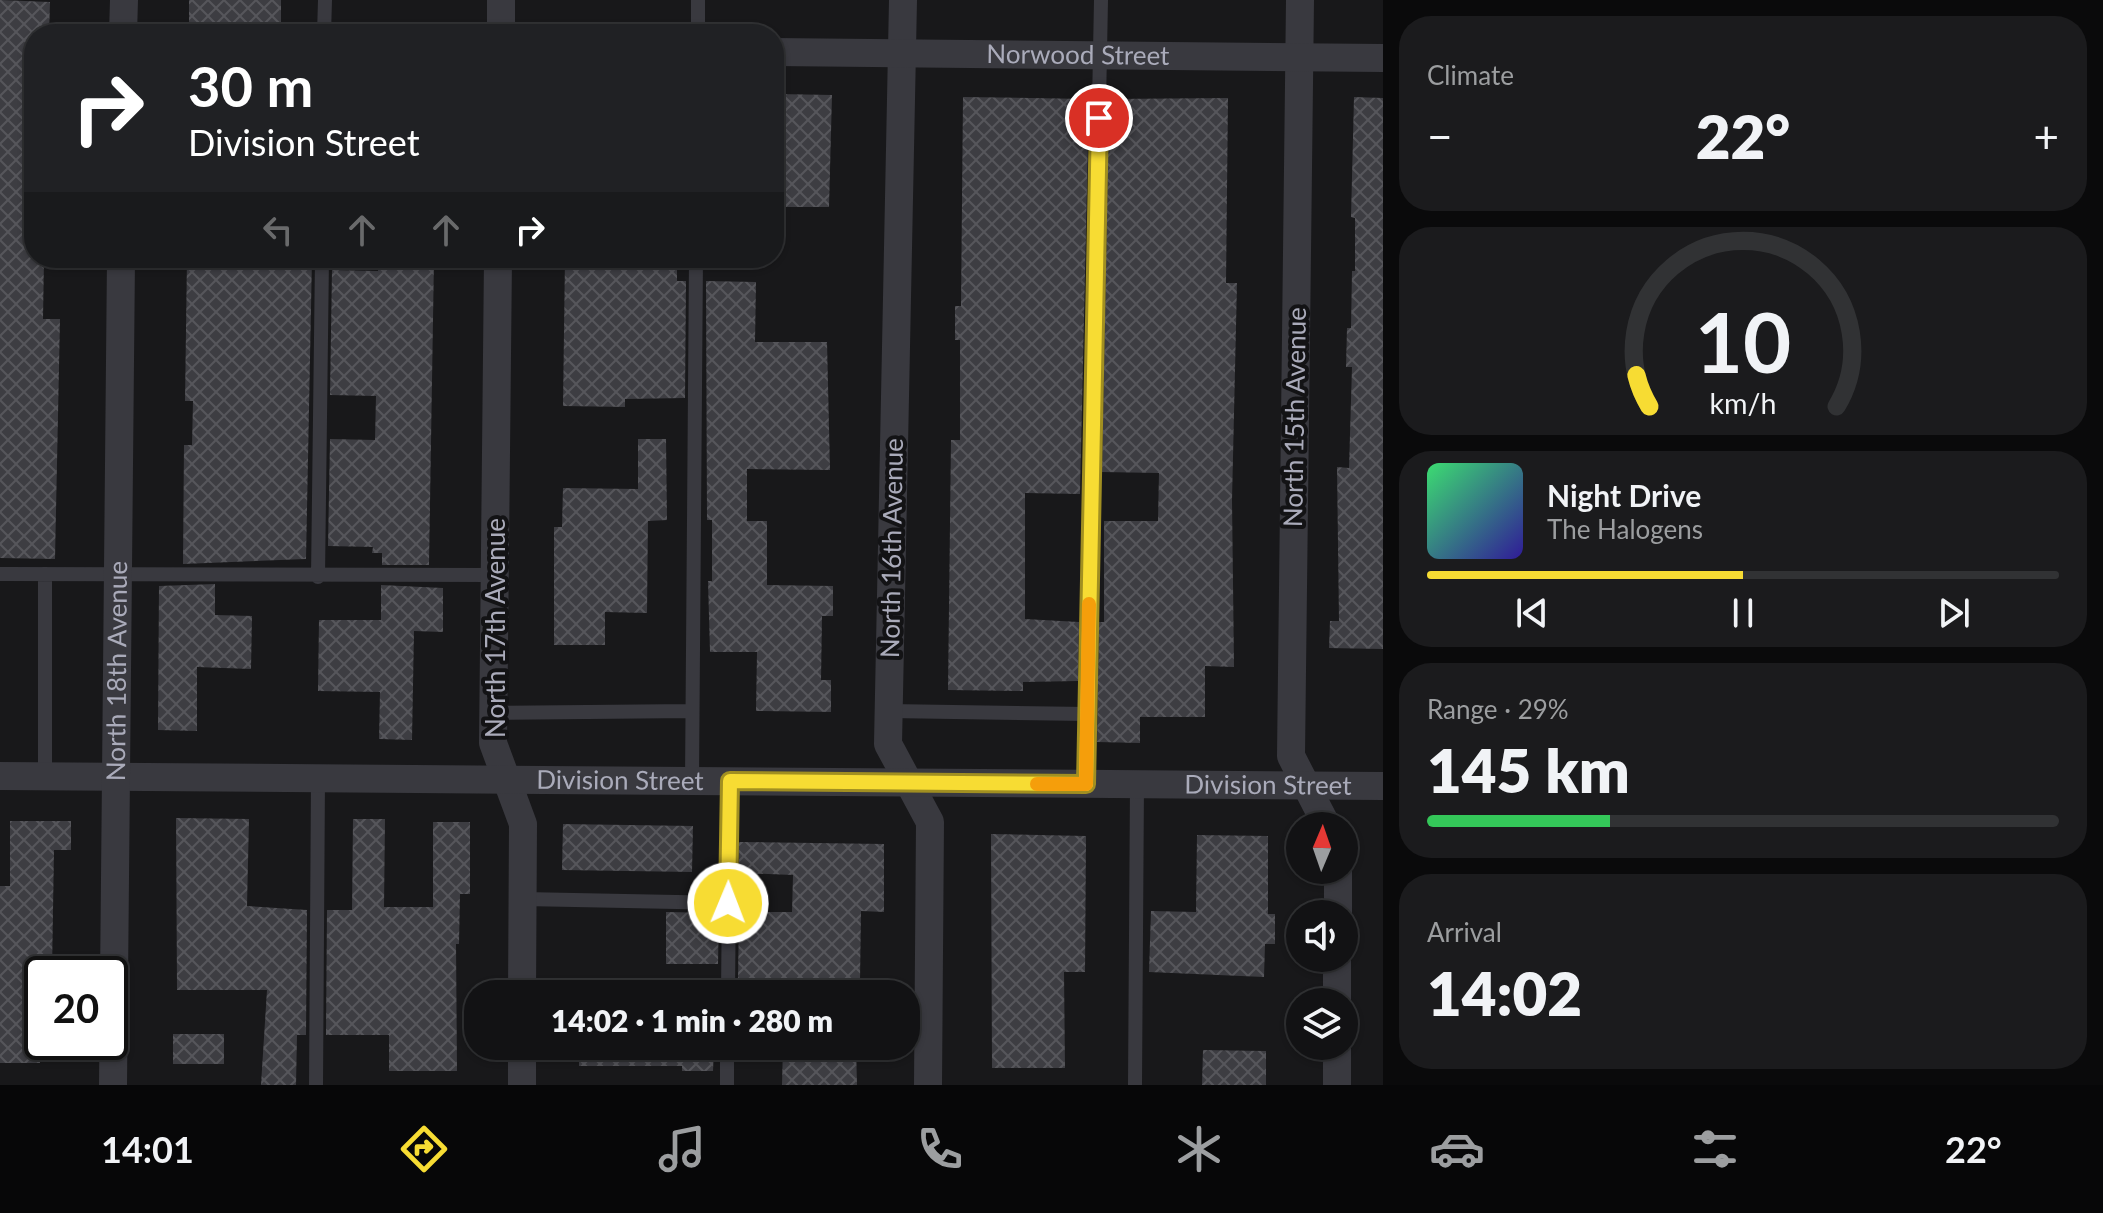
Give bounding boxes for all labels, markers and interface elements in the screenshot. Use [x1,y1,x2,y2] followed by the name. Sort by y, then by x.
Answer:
[986,37,1170,71] street label: Norwood Street
[188,52,313,119] text: 30 m
[56,56,160,160] icon: right
[1427,59,1514,91] text: Climate
[1065,84,1133,152] pin
[1077,96,1121,140] icon: arrive
[1696,100,1790,172] text: 22°
[1427,110,1453,162] text: −
[2033,110,2059,162] text: +
[188,120,420,164] text: Division Street
[256,208,300,252] icon: left
[340,208,384,252] icon: ahead
[424,208,468,252] icon: ahead
[508,208,552,252] icon: right
[1695,291,1791,391] text: 10
[1276,307,1312,527] street label: North 15th Avenue
[1710,386,1776,420] text: km/h
[873,438,909,658] street label: North 16th Avenue
[1547,477,1701,513] text: Night Drive
[1547,513,1703,545] text: The Halogens
[479,518,511,738] street label: North 17th Avenue
[99,561,133,781] street label: North 18th Avenue
[1510,591,1554,635] icon: previous
[1721,591,1765,635] icon: pause
[1932,591,1976,635] icon: next
[1427,693,1569,725] text: Range · 29%
[1427,734,1630,806] text: 145 km
[536,763,704,796] street label: Division Street
[1184,768,1352,801] street label: Division Street
[1286,812,1358,884] north arrow
[1286,812,1358,1060] map controls
[686,861,770,945] position arrow
[1286,900,1358,972] button: sound
[1427,916,1502,948] text: Arrival
[24,956,128,1060] speed limit sign: 20
[1427,957,1582,1029] text: 14:02
[1286,988,1358,1060] button: layers
[551,1002,833,1038] text: 14:02 · 1 min · 280 m
[396,1121,452,1177] icon: directions
[654,1121,710,1177] icon: music
[912,1121,968,1177] icon: phone
[1171,1121,1227,1177] icon: climate
[1429,1121,1485,1177] icon: car
[1687,1121,1743,1177] icon: filters
[101,1127,194,1171] text: 14:01
[1945,1127,2002,1171] text: 22°

